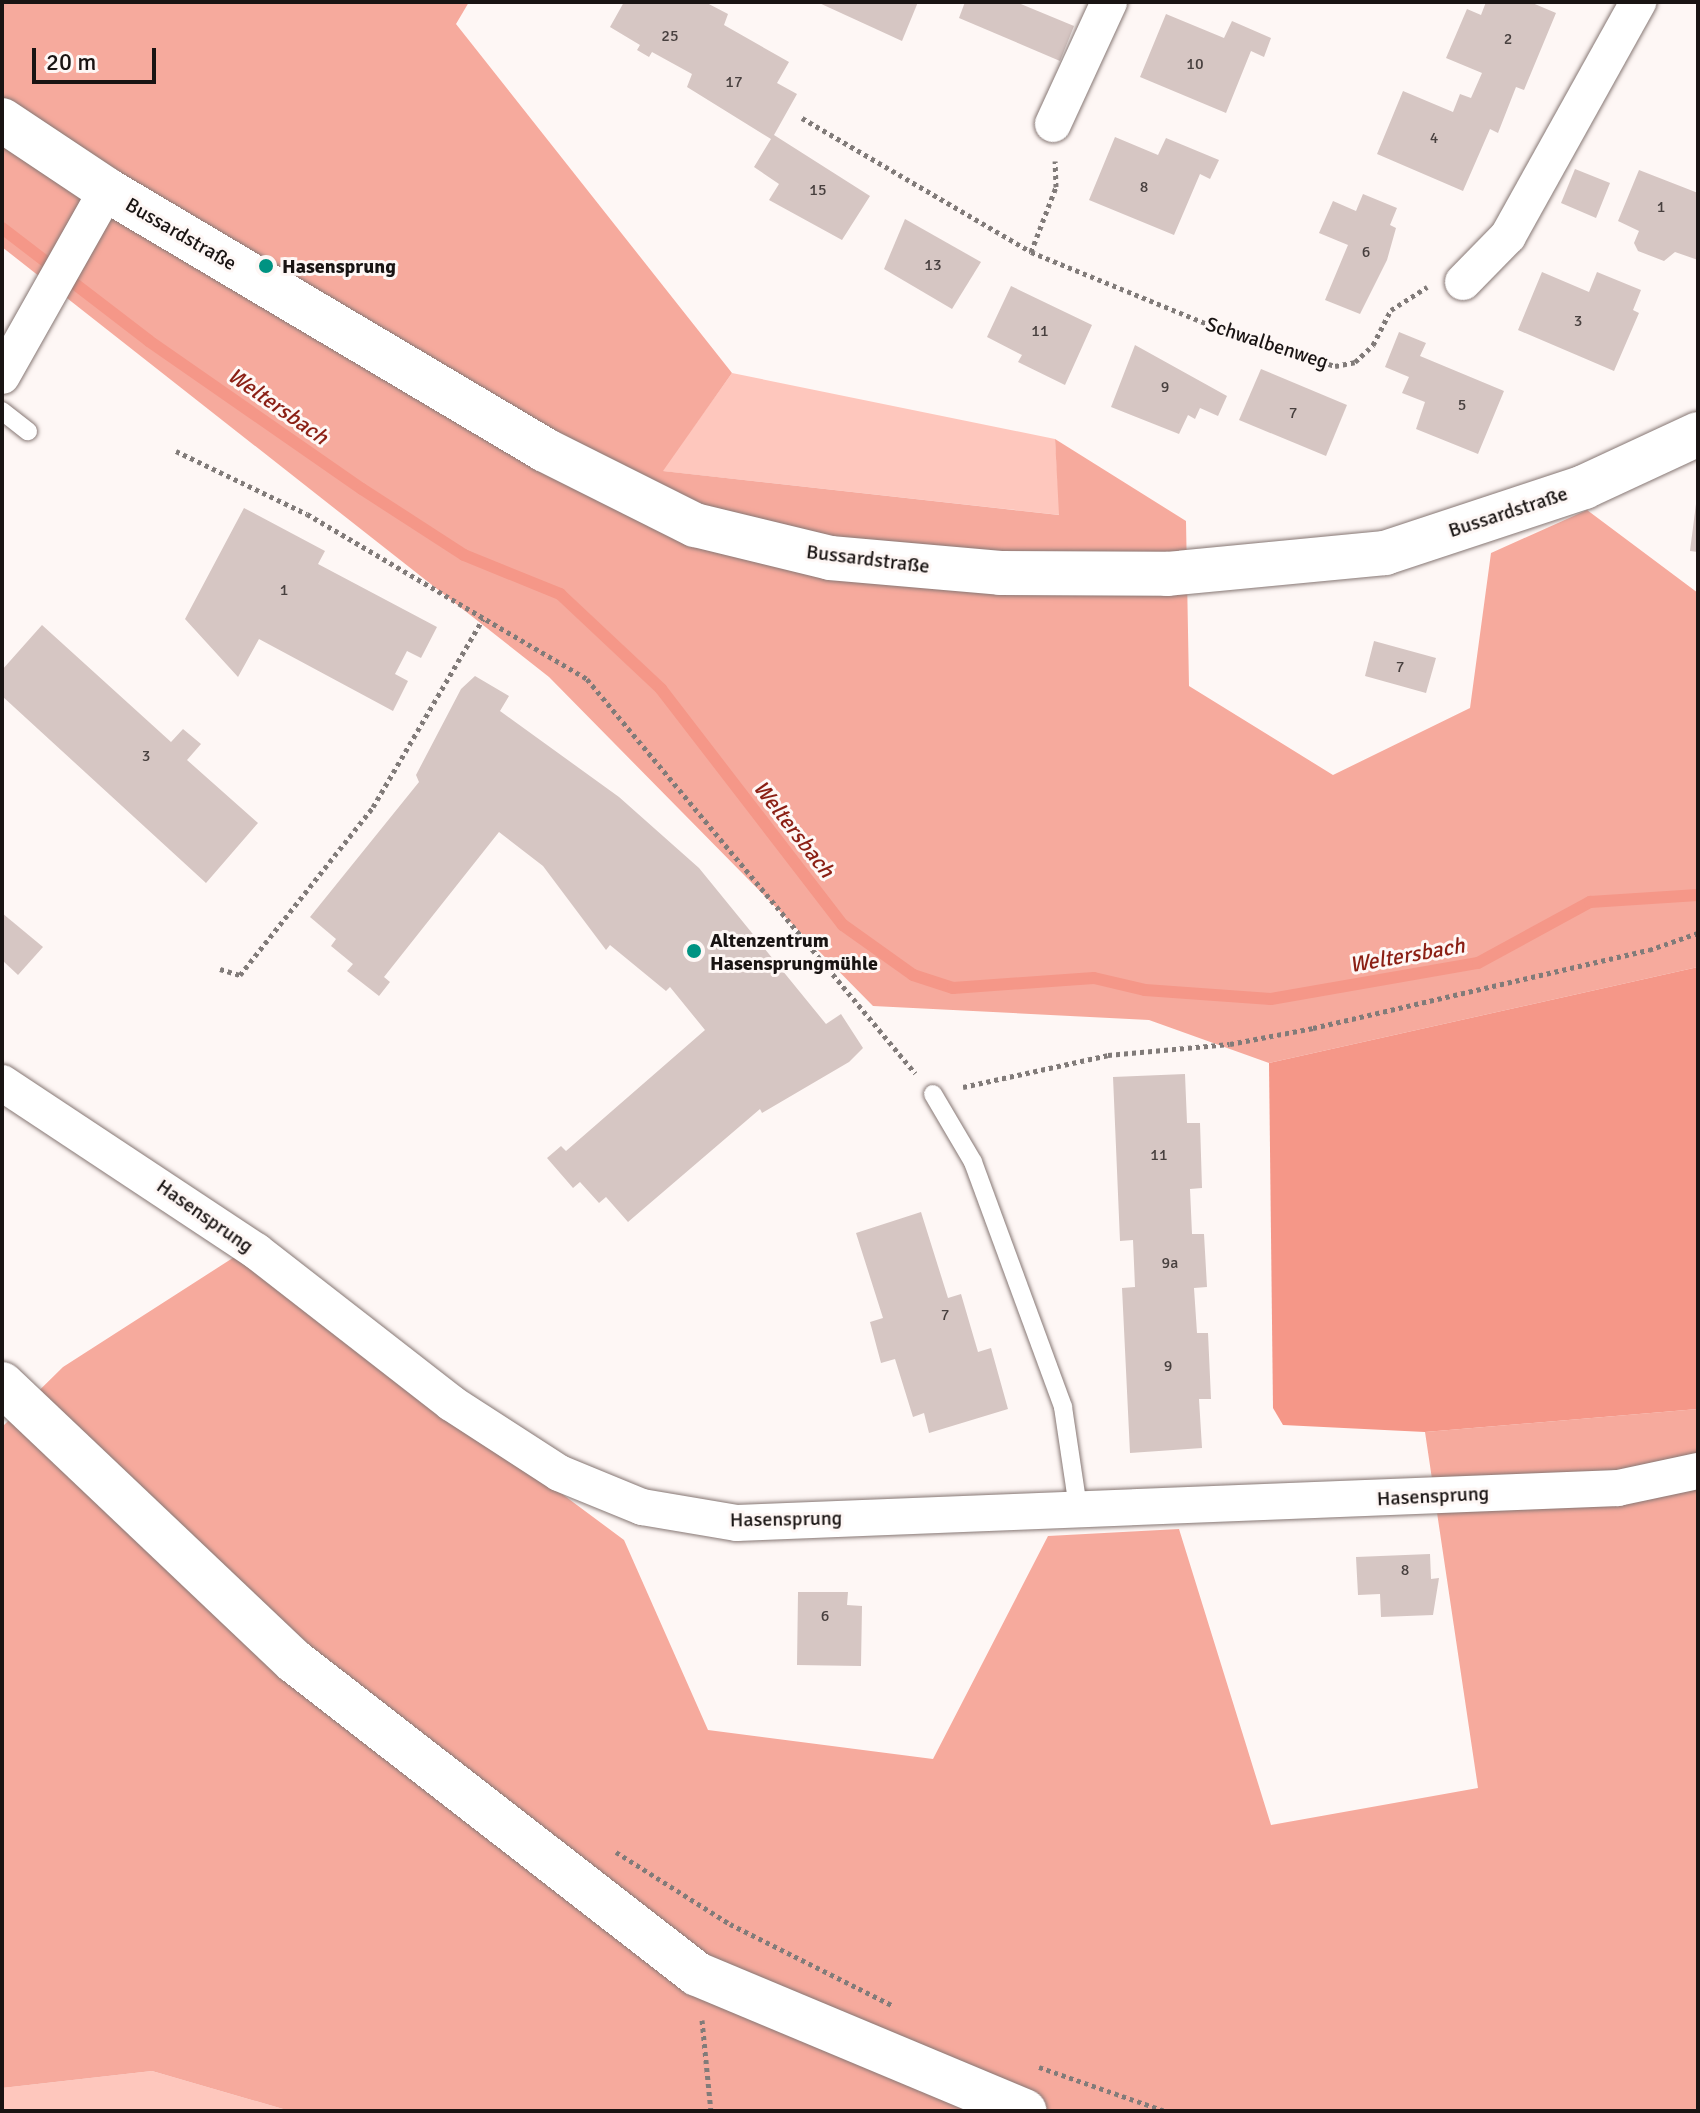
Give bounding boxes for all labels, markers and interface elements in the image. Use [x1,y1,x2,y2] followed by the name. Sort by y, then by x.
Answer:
[661,26,679,46] house number: 25
[1504,29,1512,49] house number: 2
[36,32,160,82] scale bar
[46,47,96,77] text: 20 m
[1186,54,1204,74] house number: 10
[725,72,743,92] house number: 17
[1430,128,1438,148] house number: 4
[1140,177,1148,197] house number: 8
[809,180,827,200] house number: 15
[121,193,241,275] street label: Bussardstraße
[1657,197,1665,217] house number: 1
[1362,242,1370,262] house number: 6
[282,254,396,278] place label: Hasensprung
[924,255,942,275] house number: 13
[257,257,275,275] marker: Hasensprung
[1574,311,1582,331] house number: 3
[1203,312,1331,374] street label: Schwalbenweg
[1031,321,1049,341] house number: 11
[223,362,333,450] water label: Weltersbach
[1161,377,1169,397] house number: 9
[1458,395,1466,415] house number: 5
[1289,403,1297,423] house number: 7
[1445,481,1571,543] street label: Bussardstraße
[805,540,931,578] street label: Bussardstraße
[280,580,288,600] house number: 1
[1396,657,1404,677] house number: 7
[142,746,150,766] house number: 3
[748,775,840,883] water label: Weltersbach
[710,928,878,975] place label: Altenzentrum Hasensprungmühle
[1347,932,1467,978] water label: Weltersbach
[685,942,703,960] marker: Altenzentrum Hasensprungmühle
[1150,1145,1168,1165] house number: 11
[152,1174,258,1258] street label: Hasensprung
[1162,1253,1178,1273] house number: 9a
[941,1305,949,1325] house number: 7
[1164,1356,1172,1376] house number: 9
[1376,1481,1490,1511] street label: Hasensprung
[730,1506,842,1532] street label: Hasensprung
[1401,1560,1409,1580] house number: 8
[821,1606,829,1626] house number: 6

